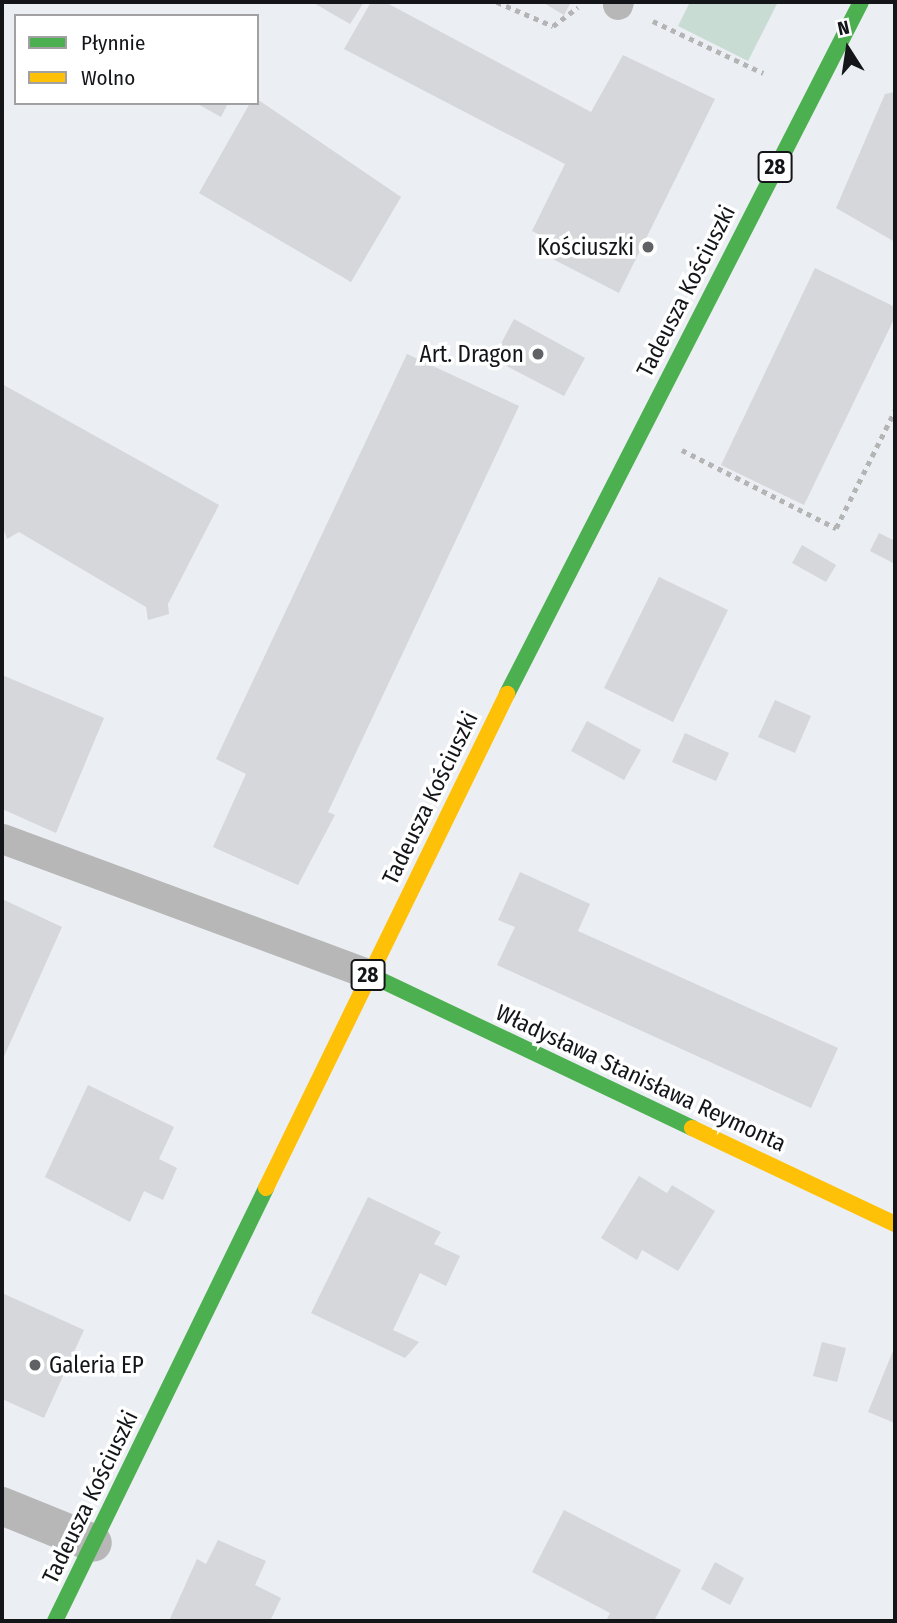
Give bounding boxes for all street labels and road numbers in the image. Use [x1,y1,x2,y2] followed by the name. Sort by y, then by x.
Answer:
[758,150,792,184] road number: 28
[631,201,741,381] street label: Tadeusza Kościuszki
[376,707,484,889] street label: Tadeusza Kościuszki
[350,958,386,992] road number: 28
[492,999,790,1157] street label: Władysława Stanisława Reymonta
[36,1406,144,1588] street label: Tadeusza Kościuszki

